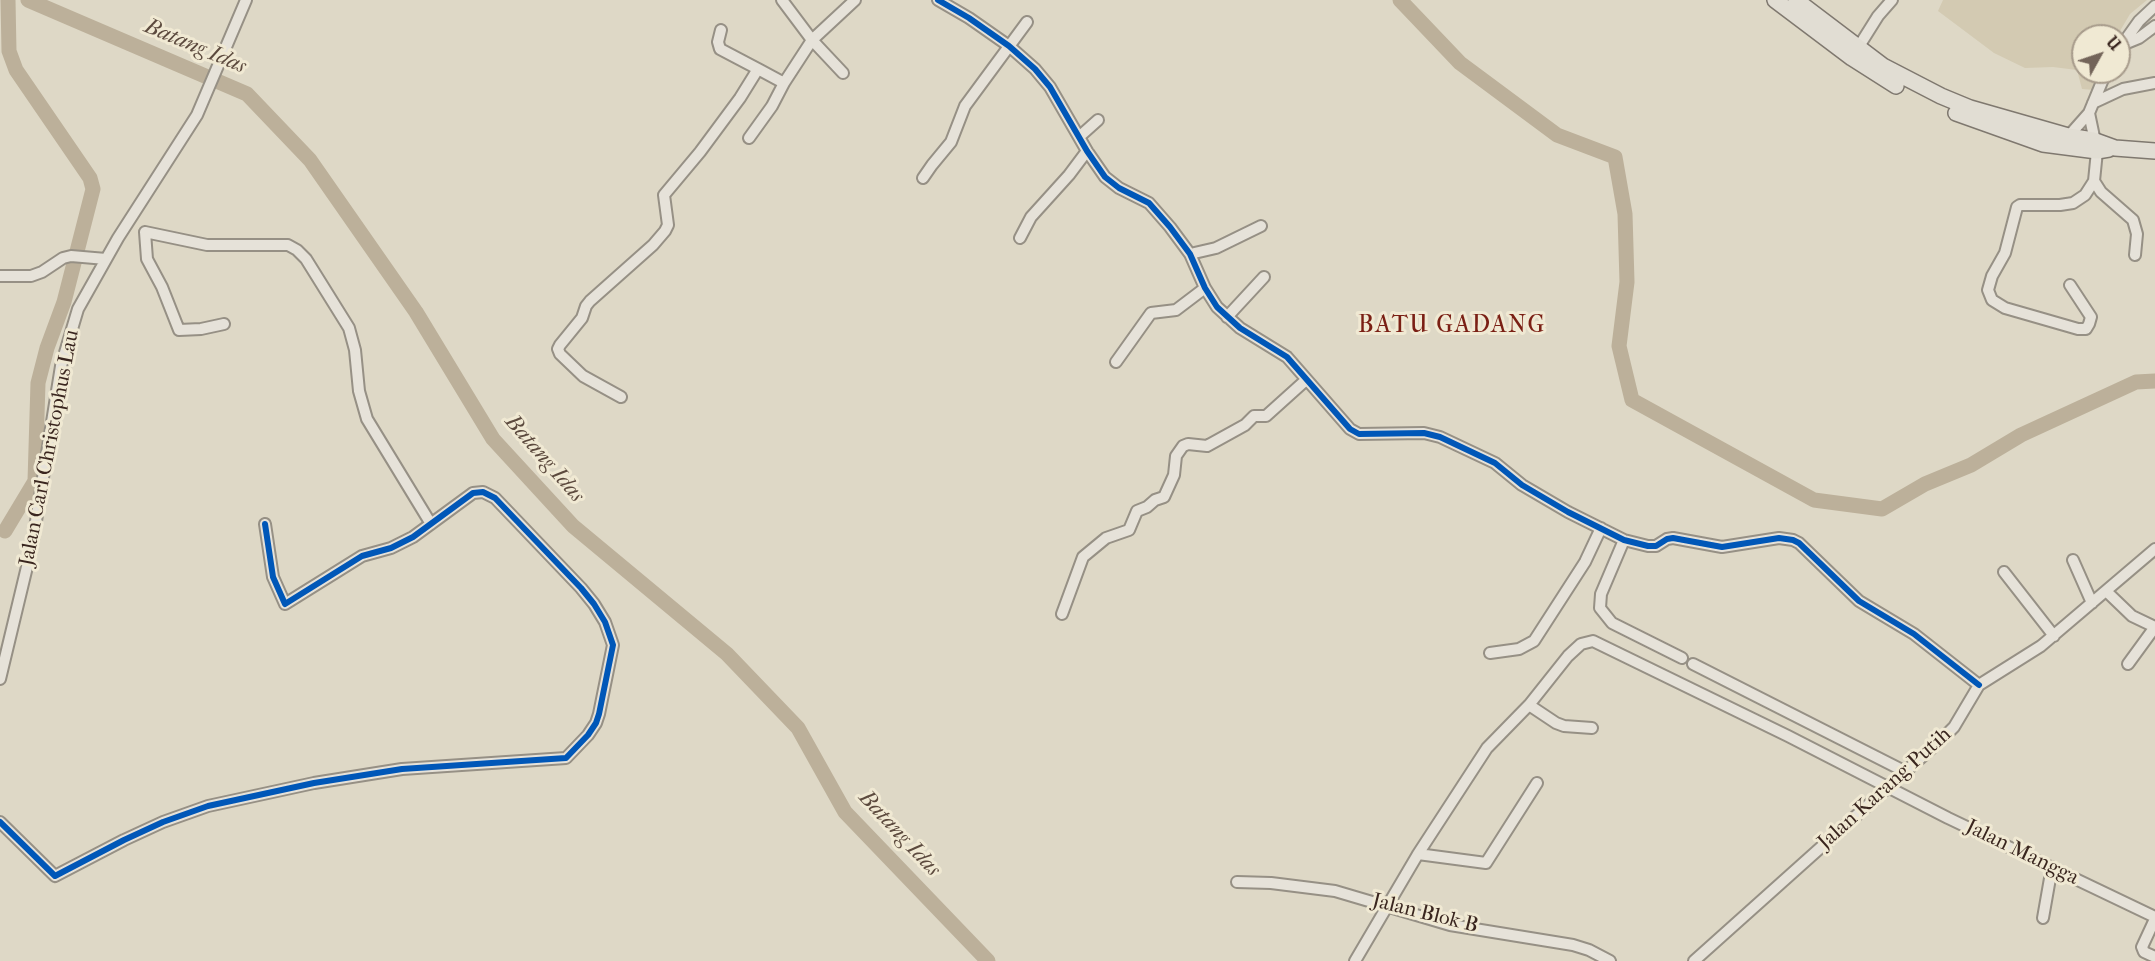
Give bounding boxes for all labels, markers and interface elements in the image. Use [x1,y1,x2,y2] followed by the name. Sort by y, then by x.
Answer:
[140,14,250,80] water label: Batang Idas
[2071,24,2131,84] north arrow
[2102,33,2125,54] text: U
[1358,312,1546,340] district label: BATU GADANG
[15,328,85,568] street label: Jalan Carl Christophus Lau
[499,410,589,508] water label: Batang Idas
[1813,722,1957,856] street label: Jalan Karang Putih
[853,786,945,882] water label: Batang Idas
[1961,815,2083,891] street label: Jalan Mangga
[1369,889,1481,939] street label: Jalan Blok B

